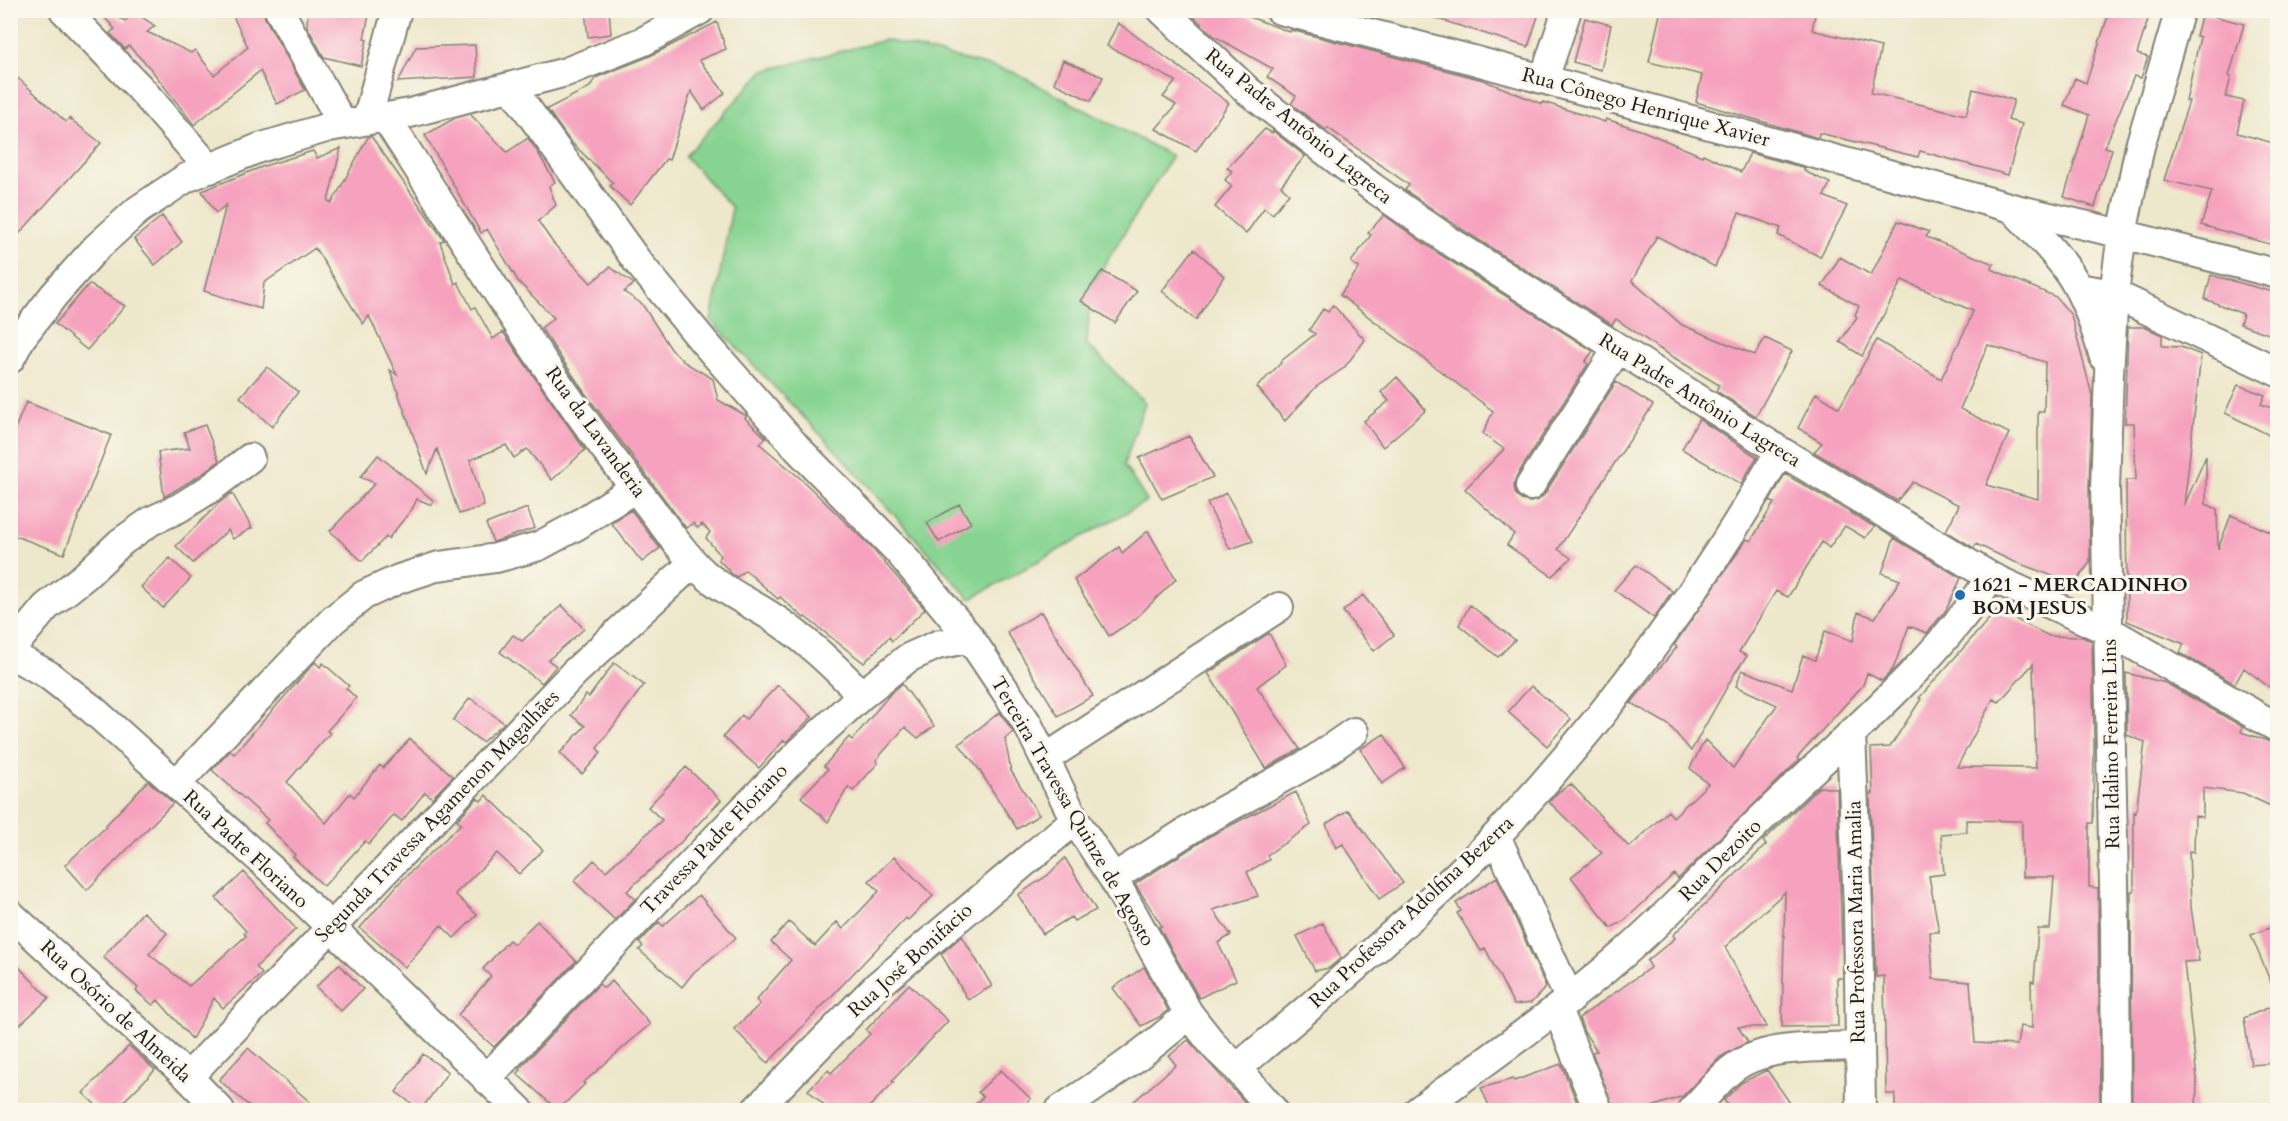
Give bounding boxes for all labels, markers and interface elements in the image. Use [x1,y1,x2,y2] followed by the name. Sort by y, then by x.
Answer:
[1200,42,1399,210] street label: Rua Padre Antônio Lagreca
[1519,61,1774,153] street label: Rua Cônego Henrique Xavier
[1594,327,1807,474] street label: Rua Padre Antônio Lagreca
[539,361,653,503] street label: Rua da Lavanderia
[1972,571,2188,621] place label: 1621 - MERCADINHO BOM JESUS
[1953,588,1967,602] marker: 1621 - MERCADINHO BOM JESUS
[2096,639,2126,849] street label: Rua Idalino Ferreira Lins
[985,671,1162,951] street label: Terceira Travessa Quinze de Agosto
[309,684,565,948] street label: Segunda Travessa Agamenon Magalhães
[634,757,794,921] street label: Travessa Padre Floriano
[177,784,315,914] street label: Rua Padre Floriano
[1840,800,1872,1044] street label: Rua Professora Maria Amalia
[1303,810,1519,1014] street label: Rua Professora Adolfina Bezerra
[1673,813,1767,907] street label: Rua Dezoito
[842,897,978,1023] street label: Rua José Bonifacio
[34,934,198,1089] street label: Rua Osório de Almeida

